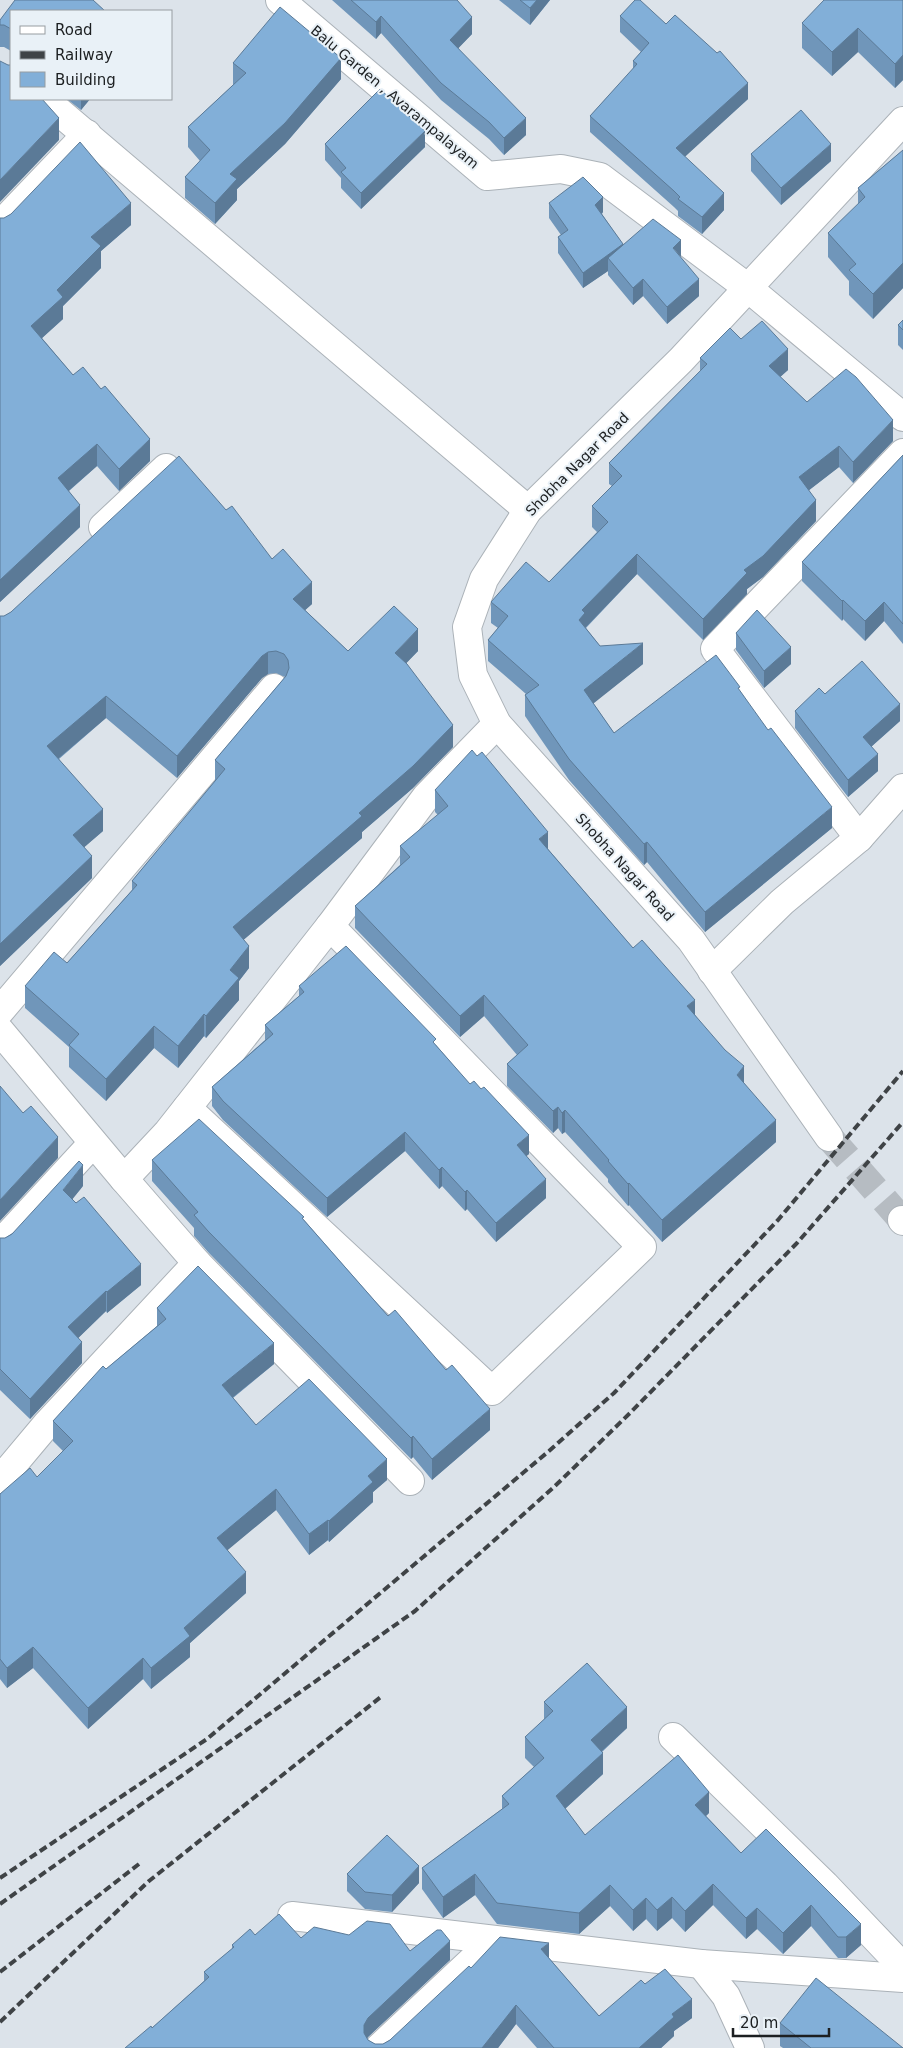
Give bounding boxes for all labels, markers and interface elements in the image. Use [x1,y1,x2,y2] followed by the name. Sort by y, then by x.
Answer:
[10,10,172,100] legend
[55,21,93,39] text: Road
[308,22,482,172] street label: Balu Garden , Avarampalayam
[55,46,113,64] text: Railway
[55,71,116,89] text: Building
[522,409,632,519] street label: Shobha Nagar Road
[573,810,677,924] street label: Shobha Nagar Road
[733,2006,829,2038] scale bar
[740,2014,778,2032] text: 20 m

